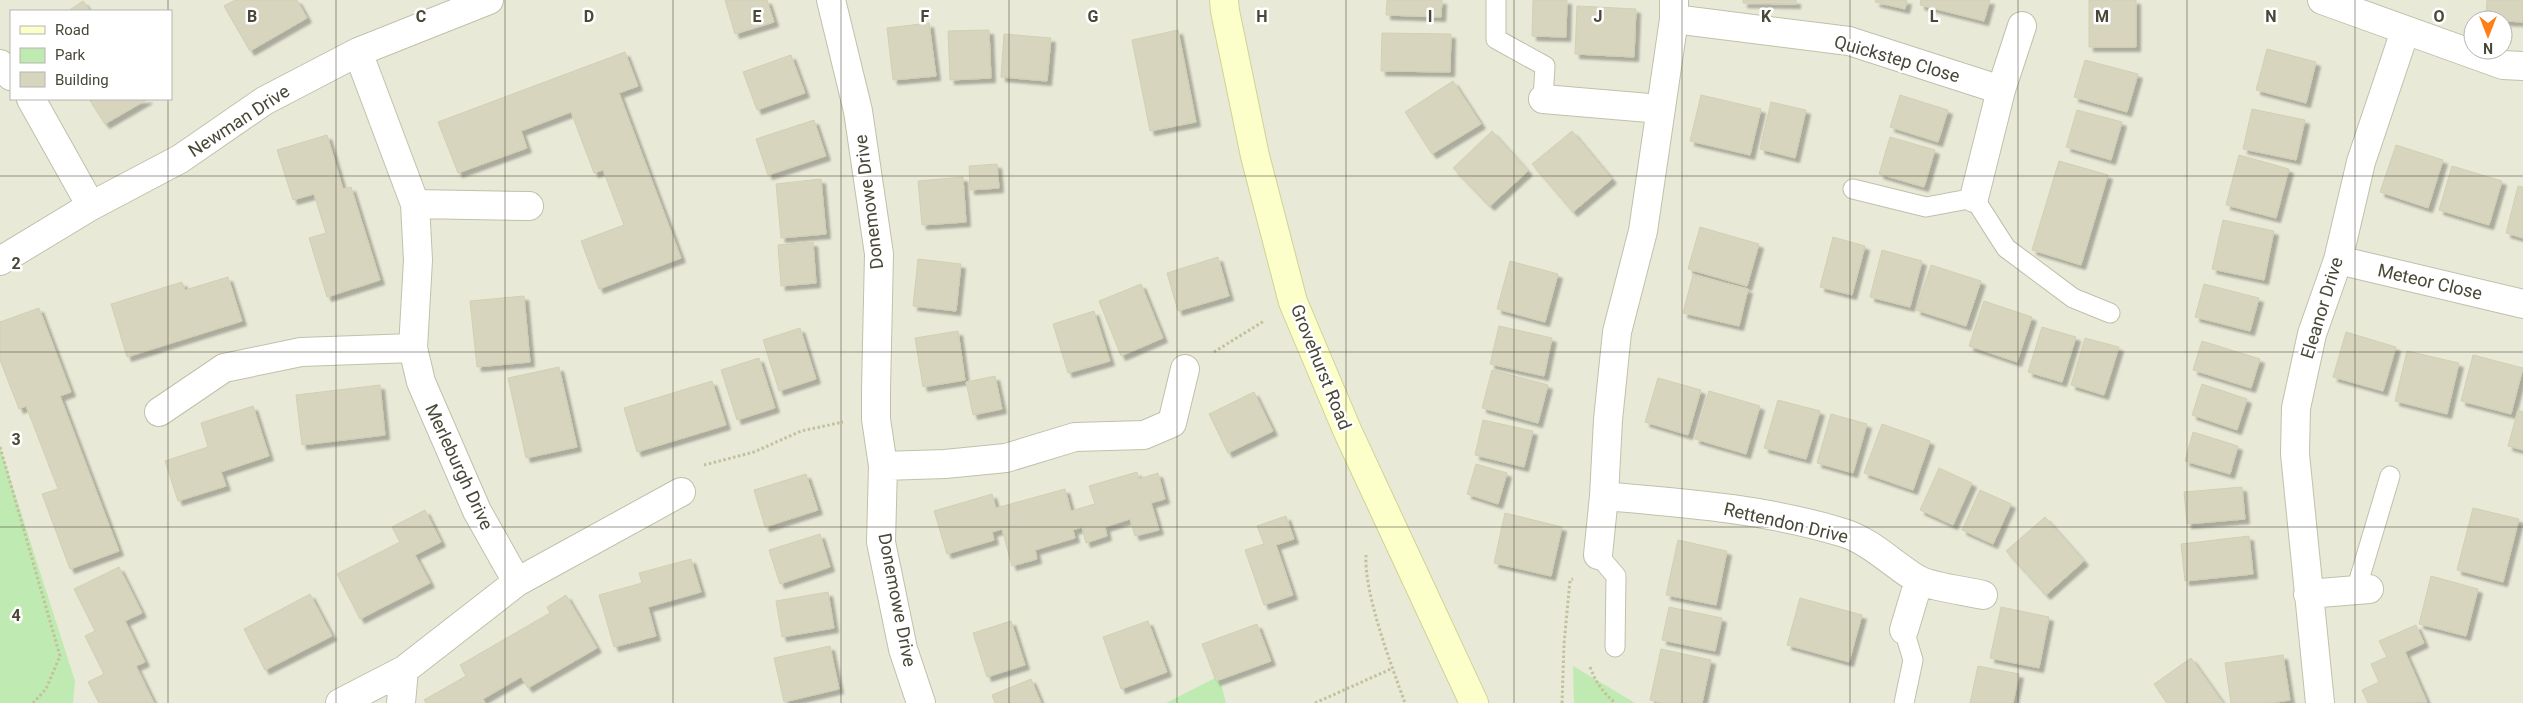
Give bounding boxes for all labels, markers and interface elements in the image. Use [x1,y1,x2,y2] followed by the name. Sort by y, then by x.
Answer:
[247,7,257,26] text: B
[416,7,426,26] text: C
[584,7,594,26] text: D
[753,7,762,26] text: E
[921,7,930,26] text: F
[1088,7,1099,26] text: G
[1256,7,1268,26] text: H
[1428,7,1432,26] text: I
[1594,7,1602,26] text: J
[1761,7,1772,26] text: K
[1930,7,1939,26] text: L
[2095,7,2109,26] text: M
[2265,7,2277,26] text: N
[2433,7,2445,26] text: O
[10,10,172,100] legend
[2463,10,2513,60] north arrow
[55,21,89,39] text: Road
[1832,31,1962,86] street label: Quickstep Close
[2483,40,2493,56] text: N
[55,46,86,64] text: Park
[55,71,109,89] text: Building
[184,80,293,161] street label: Newman Drive
[850,133,887,271] street label: Donemowe Drive
[11,254,21,273] text: 2
[2296,255,2347,361] street label: Eleanor Drive
[2376,259,2484,304] street label: Meteor Close
[1287,301,1356,433] street label: Grovehurst Road
[421,401,498,533] street label: Merleburgh Drive
[11,430,21,449] text: 3
[1722,498,1850,547] street label: Rettendon Drive
[874,531,921,668] street label: Donemowe Drive
[11,606,21,625] text: 4

